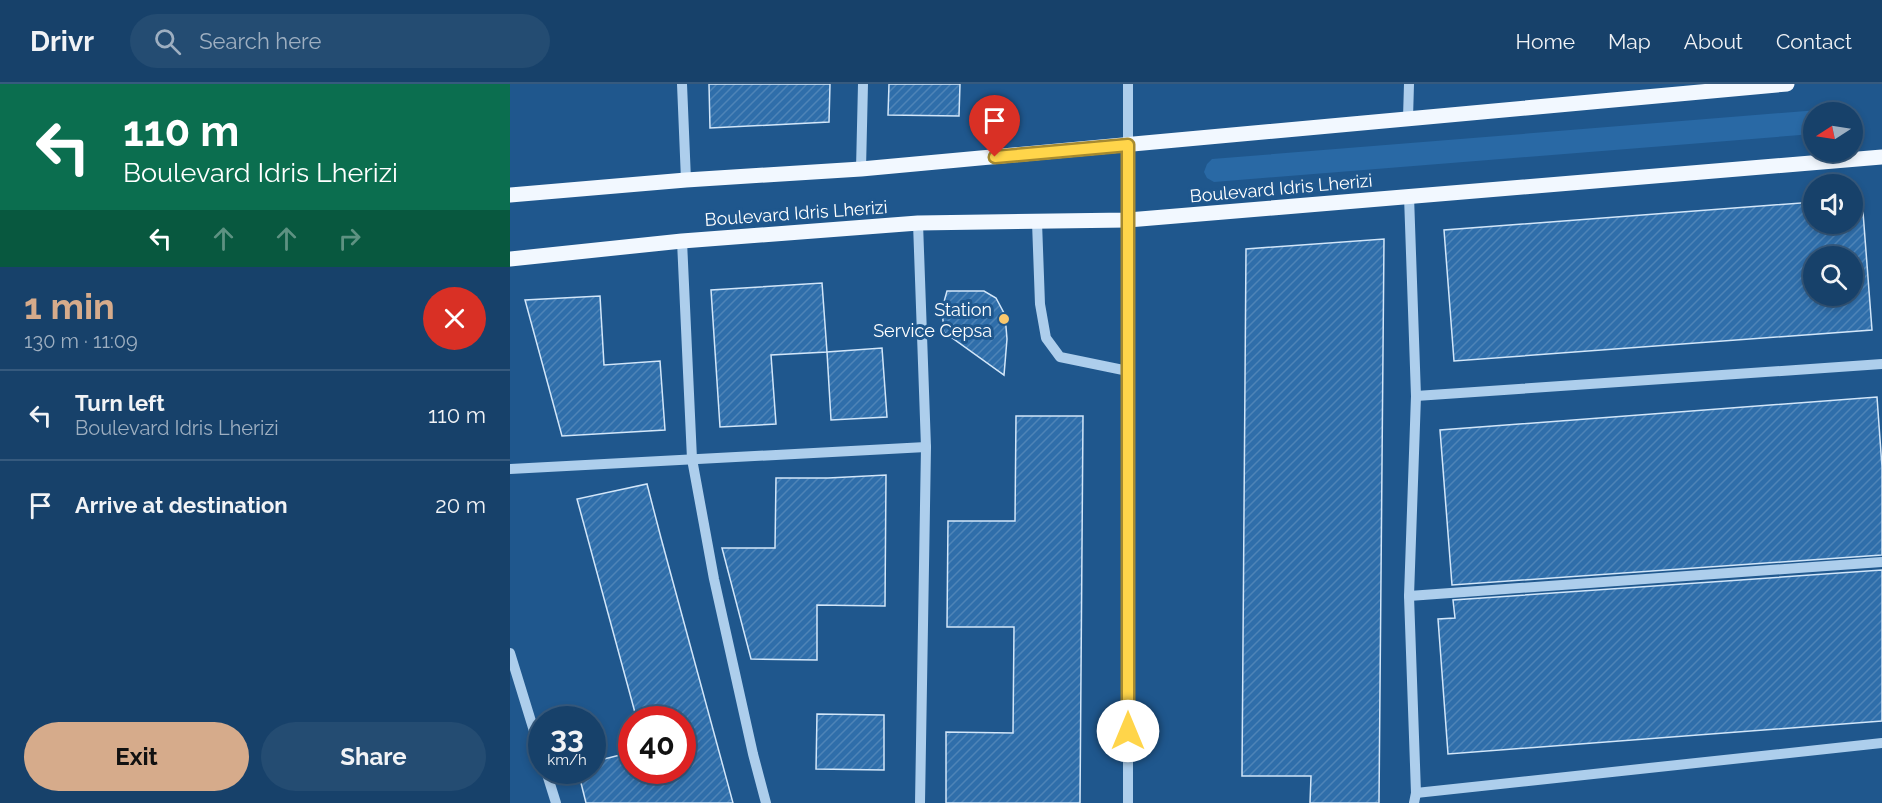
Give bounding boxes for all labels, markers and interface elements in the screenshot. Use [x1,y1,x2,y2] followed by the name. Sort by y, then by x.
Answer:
[130,14,550,68] search box
[30,25,94,58] text: Drivr
[151,25,184,58] icon: search
[199,28,321,54] text: Search here
[1516,29,1575,54] text: Home
[1608,29,1651,54] text: Map
[1684,29,1743,54] text: About
[1776,29,1852,54] text: Contact
[969,95,1020,157] pin
[1803,102,1863,162] north arrow
[1803,102,1863,306] map controls
[978,104,1011,137] icon: arrive
[123,107,239,156] text: 110 m
[24,108,102,186] icon: left
[123,157,398,188] text: Boulevard Idris Lherizi
[1189,170,1373,206] street label: Boulevard Idris Lherizi
[1803,174,1863,234] button: sound
[704,196,888,230] street label: Boulevard Idris Lherizi
[144,222,177,255] icon: left
[207,222,240,255] icon: ahead
[270,222,303,255] icon: ahead
[333,222,366,255] icon: right
[1803,246,1863,306] button: search
[24,285,115,327] text: 1 min
[423,287,486,350] button: close
[873,299,992,341] place label: Station Service Cepsa
[997,312,1011,326] marker: Station Service Cepsa
[24,329,138,353] text: 130 m · 11:09
[75,390,165,416] text: Turn left
[24,399,57,432] icon: left
[428,402,486,428] text: 110 m
[75,416,279,440] text: Boulevard Idris Lherizi
[24,489,57,522] icon: arrive
[75,492,288,518] text: Arrive at destination
[435,492,486,518] text: 20 m
[1096,699,1160,763] position arrow
[618,706,696,784] speed limit sign: 40
[550,720,584,755] text: 33
[24,722,249,791] button: Exit
[261,722,486,791] button: Share
[547,751,587,769] text: km/h

